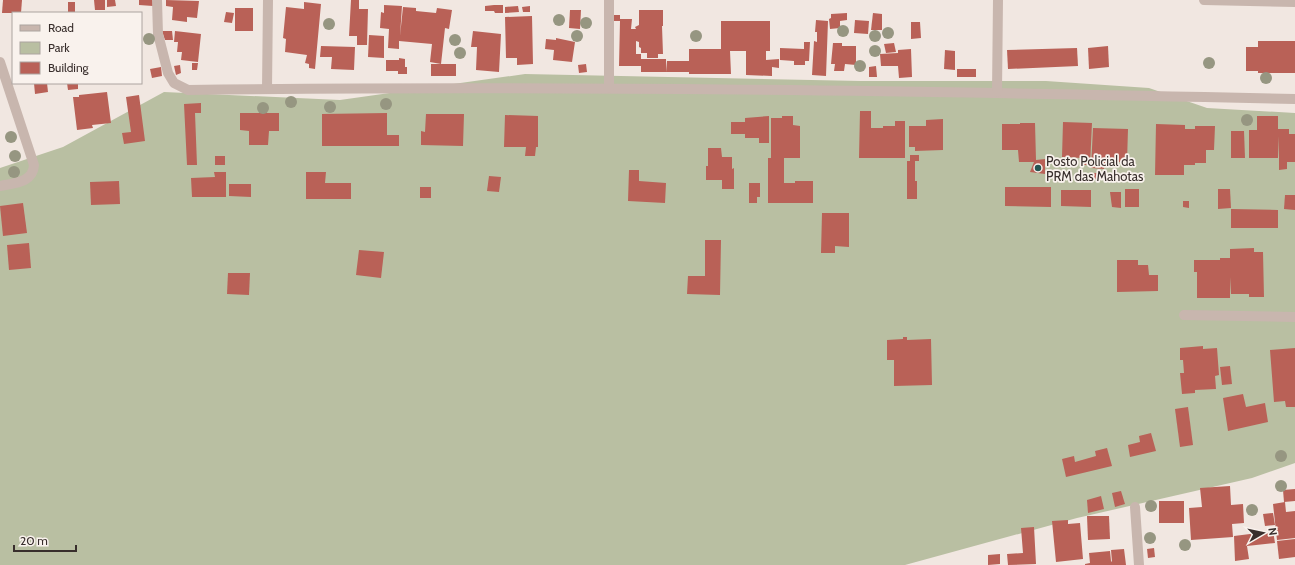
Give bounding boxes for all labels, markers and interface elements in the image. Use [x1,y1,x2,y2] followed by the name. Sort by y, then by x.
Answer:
[12,12,142,84] legend
[48,20,74,35] text: Road
[48,40,70,55] text: Park
[48,60,90,75] text: Building
[1046,153,1144,184] place label: Posto Policial da PRM das Mahotas
[1033,163,1043,173] marker: Posto Policial da PRM das Mahotas
[1243,513,1283,553] north arrow
[1265,526,1280,536] text: N
[14,527,76,553] scale bar
[20,533,48,548] text: 20 m

